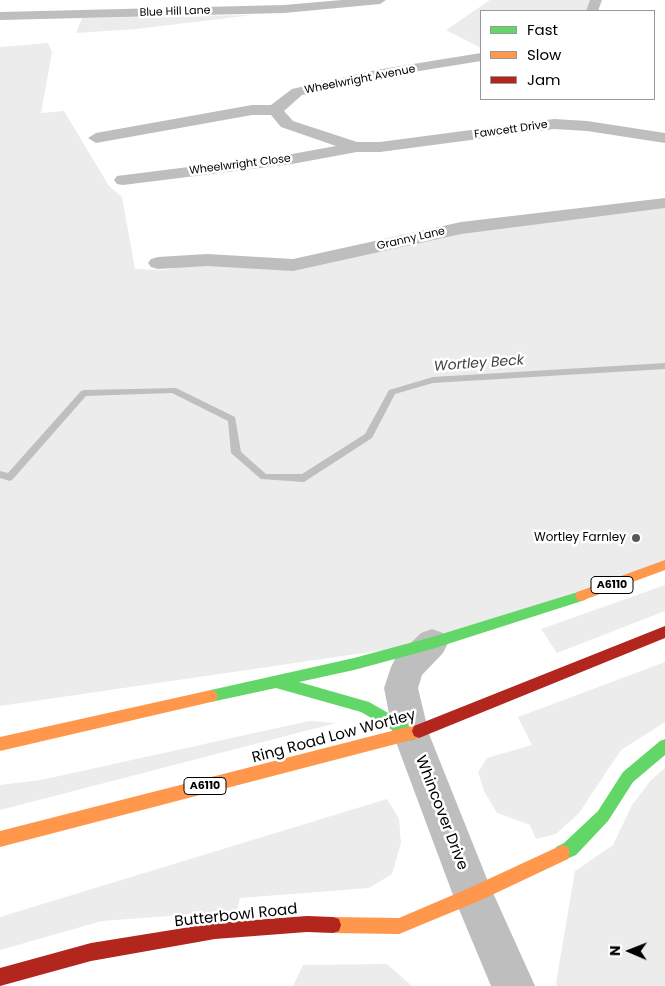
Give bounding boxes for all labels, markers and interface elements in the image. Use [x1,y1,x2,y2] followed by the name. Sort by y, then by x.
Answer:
[139,4,211,20] street label: Blue Hill Lane
[480,10,655,100] legend
[527,19,558,40] text: Fast
[527,44,561,65] text: Slow
[303,63,417,97] street label: Wheelwright Avenue
[527,69,561,90] text: Jam
[473,118,549,142] street label: Fawcett Drive
[188,152,292,178] street label: Wheelwright Close
[376,225,446,253] street label: Granny Lane
[433,352,525,376] water label: Wortley Beck
[534,531,626,545] place label: Wortley Farnley
[630,532,642,544] marker: Wortley Farnley
[591,576,633,594] road number: A6110
[250,706,418,768] street label: Ring Road Low Wortley
[411,753,471,873] street label: Whincover Drive
[184,778,226,794] road number: A6110
[174,901,298,931] street label: Butterbowl Road
[605,926,655,976] north arrow
[605,945,625,956] text: N

